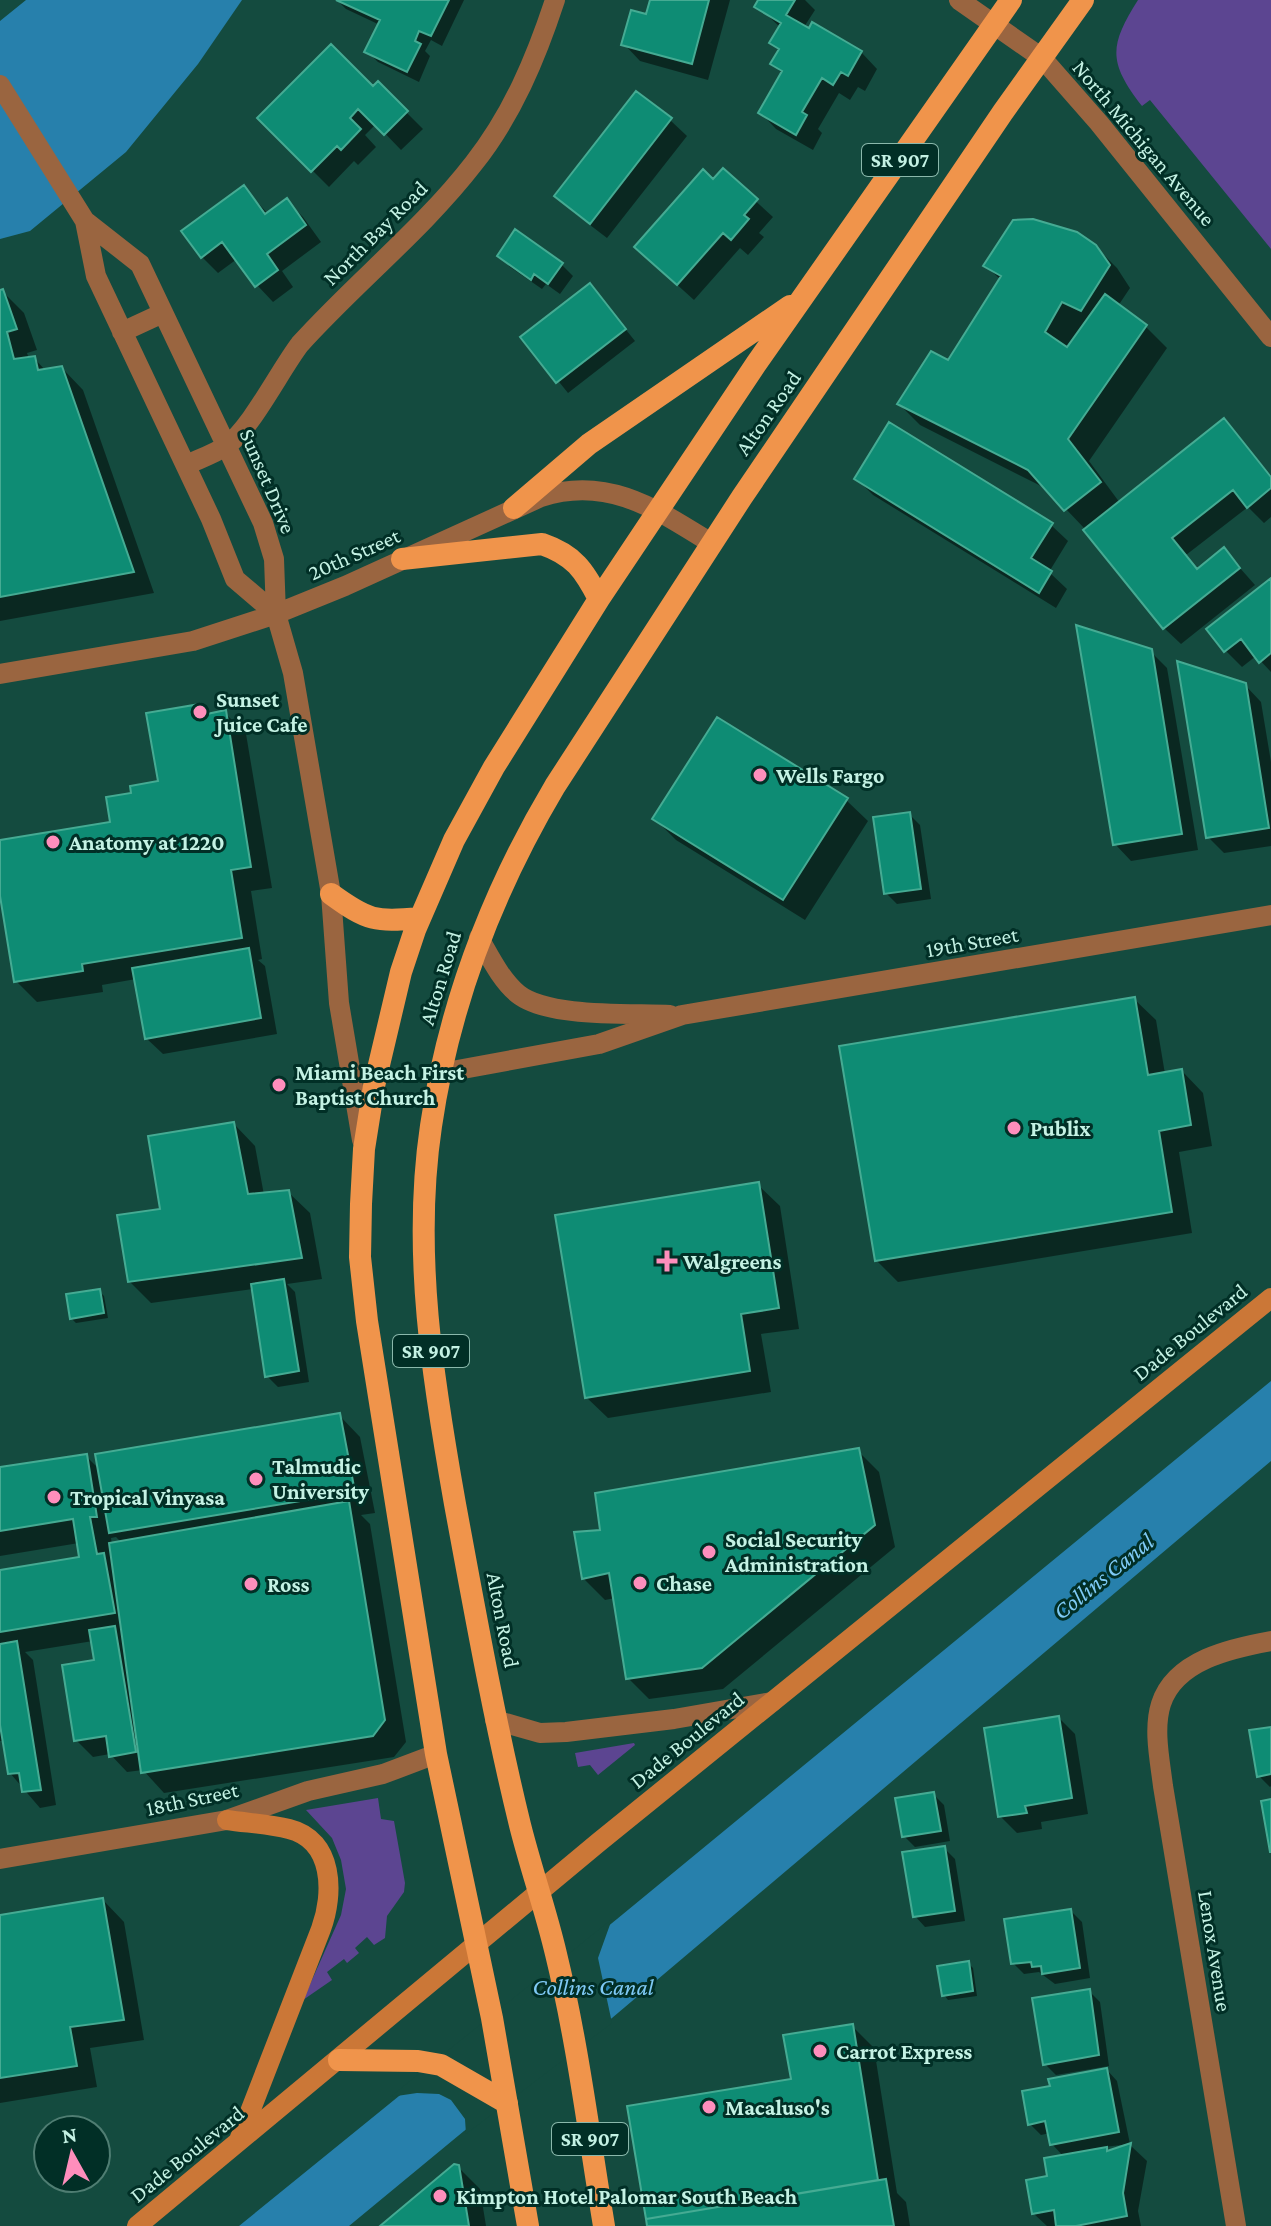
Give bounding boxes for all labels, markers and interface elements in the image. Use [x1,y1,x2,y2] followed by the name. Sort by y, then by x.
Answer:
[1067,55,1221,231] street label: North Michigan Avenue
[862,144,938,176] road number: SR 907
[318,175,433,290] street label: North Bay Road
[730,366,806,460] street label: Alton Road
[235,425,301,537] street label: Sunset Drive
[304,522,404,585] street label: 20th Street
[214,687,308,737] place label: Sunset Juice Cafe
[191,703,209,721] marker: Sunset Juice Cafe
[775,763,884,788] place label: Wells Fargo
[751,766,769,784] marker: Wells Fargo
[68,830,225,855] place label: Anatomy at 1220
[44,833,62,851] marker: Anatomy at 1220
[924,921,1021,962] street label: 19th Street
[414,928,466,1028] street label: Alton Road
[295,1060,465,1110] place label: Miami Beach First Baptist Church
[270,1076,288,1094] marker: Miami Beach First Baptist Church
[1030,1116,1091,1141] place label: Publix
[1005,1119,1023,1137] marker: Publix
[682,1249,781,1274] place label: Walgreens
[658,1252,676,1270] marker: Walgreens
[1128,1278,1252,1386] street label: Dade Boulevard
[393,1335,469,1367] road number: SR 907
[272,1454,369,1504] place label: Talmudic University
[247,1470,265,1488] marker: Talmudic University
[70,1485,225,1510] place label: Tropical Vinyasa
[45,1488,63,1506] marker: Tropical Vinyasa
[724,1527,869,1577] place label: Social Security Administration
[1047,1527,1159,1625] water label: Collins Canal
[700,1543,718,1561] marker: Social Security Administration
[481,1570,525,1670] street label: Alton Road
[656,1571,712,1596] place label: Chase
[267,1572,309,1597] place label: Ross
[631,1574,649,1592] marker: Chase
[242,1575,260,1593] marker: Ross
[625,1686,749,1794] street label: Dade Boulevard
[144,1777,241,1821] street label: 18th Street
[1193,1889,1237,2013] street label: Lenox Avenue
[532,1973,655,2000] water label: Collins Canal
[836,2039,972,2064] place label: Carrot Express
[811,2042,829,2060] marker: Carrot Express
[725,2095,830,2120] place label: Macaluso's
[700,2098,718,2116] marker: Macaluso's
[125,2100,249,2208] street label: Dade Boulevard
[32,2114,112,2194] north arrow
[60,2121,78,2148] text: N
[552,2123,628,2155] road number: SR 907
[456,2184,797,2209] place label: Kimpton Hotel Palomar South Beach
[431,2187,449,2205] marker: Kimpton Hotel Palomar South Beach

